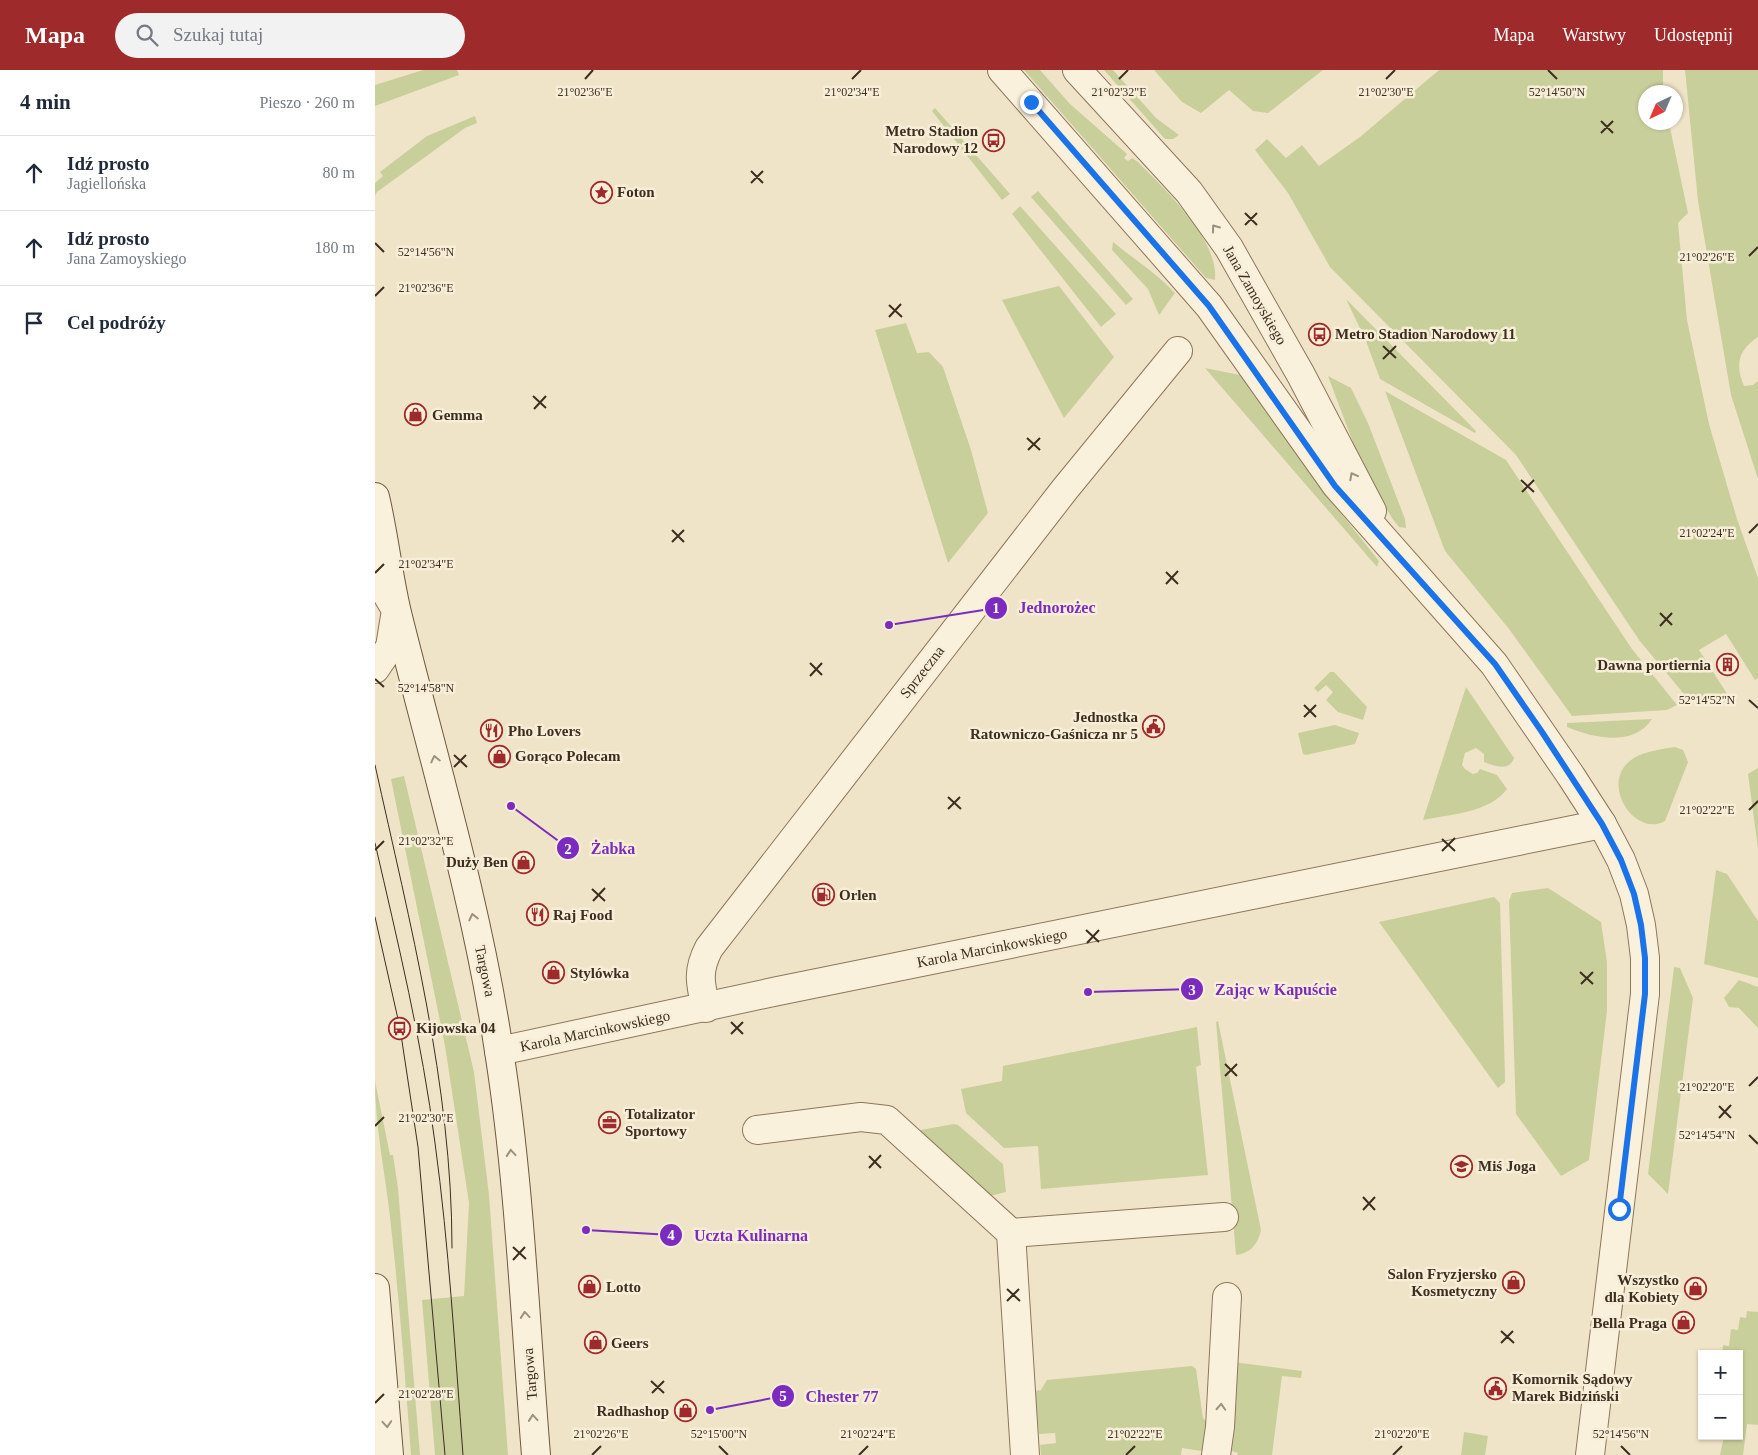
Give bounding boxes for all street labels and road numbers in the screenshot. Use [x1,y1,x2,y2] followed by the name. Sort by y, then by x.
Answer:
[1220,242,1290,348] street label: Jana Zamoyskiego
[897,643,947,701] street label: Sprzeczna
[915,926,1069,970] street label: Karola Marcinkowskiego
[472,944,498,998] street label: Targowa
[519,1007,671,1055] street label: Karola Marcinkowskiego
[520,1347,540,1401] street label: Targowa

